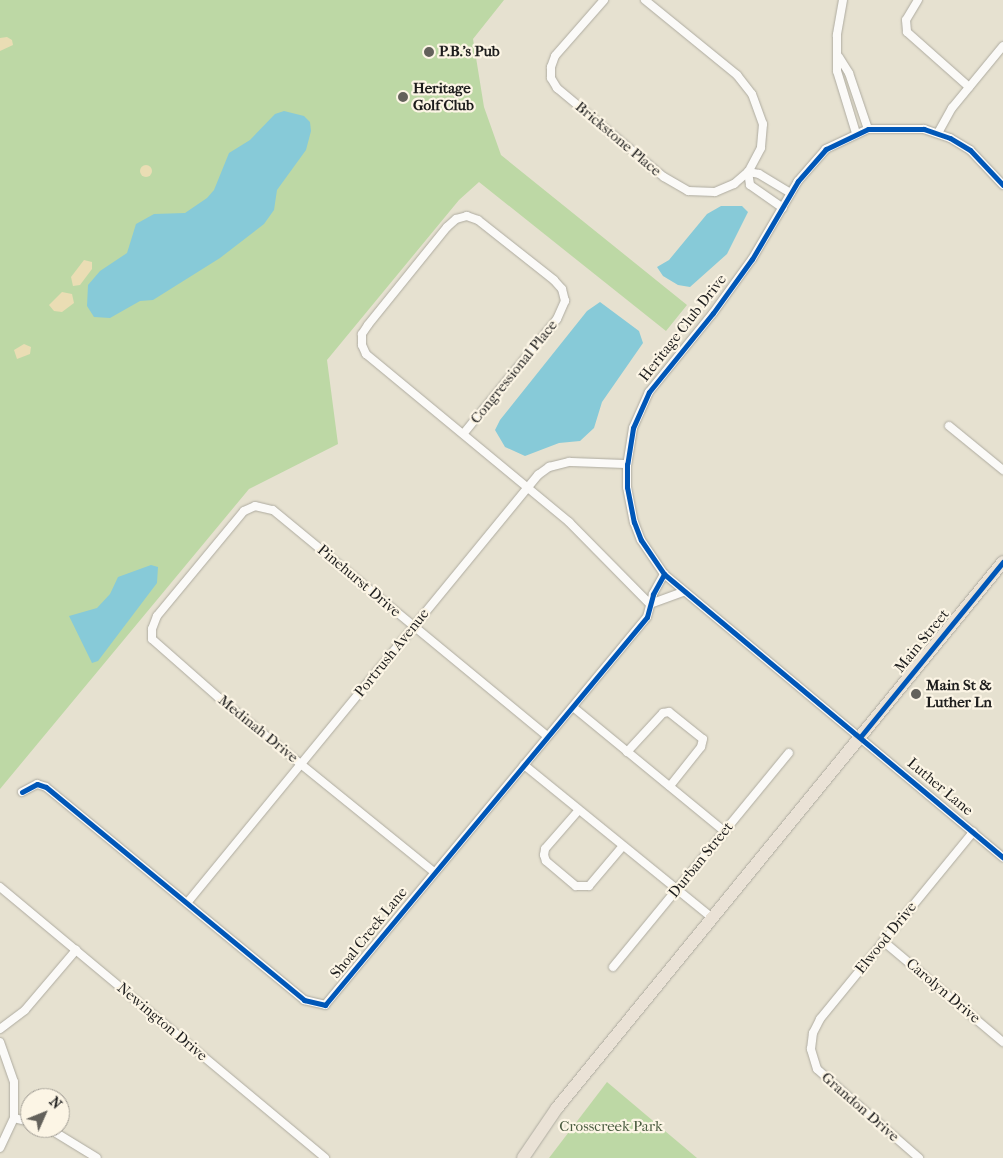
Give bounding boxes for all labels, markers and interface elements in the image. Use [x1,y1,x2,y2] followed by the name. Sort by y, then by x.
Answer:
[439,43,500,61] place label: P.B.'s Pub
[423,46,435,58] marker: P.B.'s Pub
[413,79,474,114] place label: Heritage Golf Club
[397,91,409,103] marker: Heritage Golf Club
[571,98,665,180] street label: Brickstone Place
[636,271,730,385] street label: Heritage Club Drive
[467,317,561,427] street label: Congressional Place
[314,541,404,621] street label: Pinehurst Drive
[351,605,433,701] street label: Portrush Avenue
[891,606,953,676] street label: Main Street
[926,676,992,711] place label: Main St & Luther Ln
[910,688,922,700] marker: Main St & Luther Ln
[214,691,302,767] street label: Medinah Drive
[903,754,977,820] street label: Luther Lane
[665,818,737,902] street label: Durban Street
[327,884,411,982] street label: Shoal Creek Lane
[852,898,920,978] street label: Elwood Drive
[902,955,984,1027] street label: Carolyn Drive
[113,979,211,1065] street label: Newington Drive
[818,1068,902,1146] street label: Grandon Drive
[20,1088,70,1138] north arrow
[46,1093,65,1113] text: N
[559,1118,663,1136] park label: Crosscreek Park

